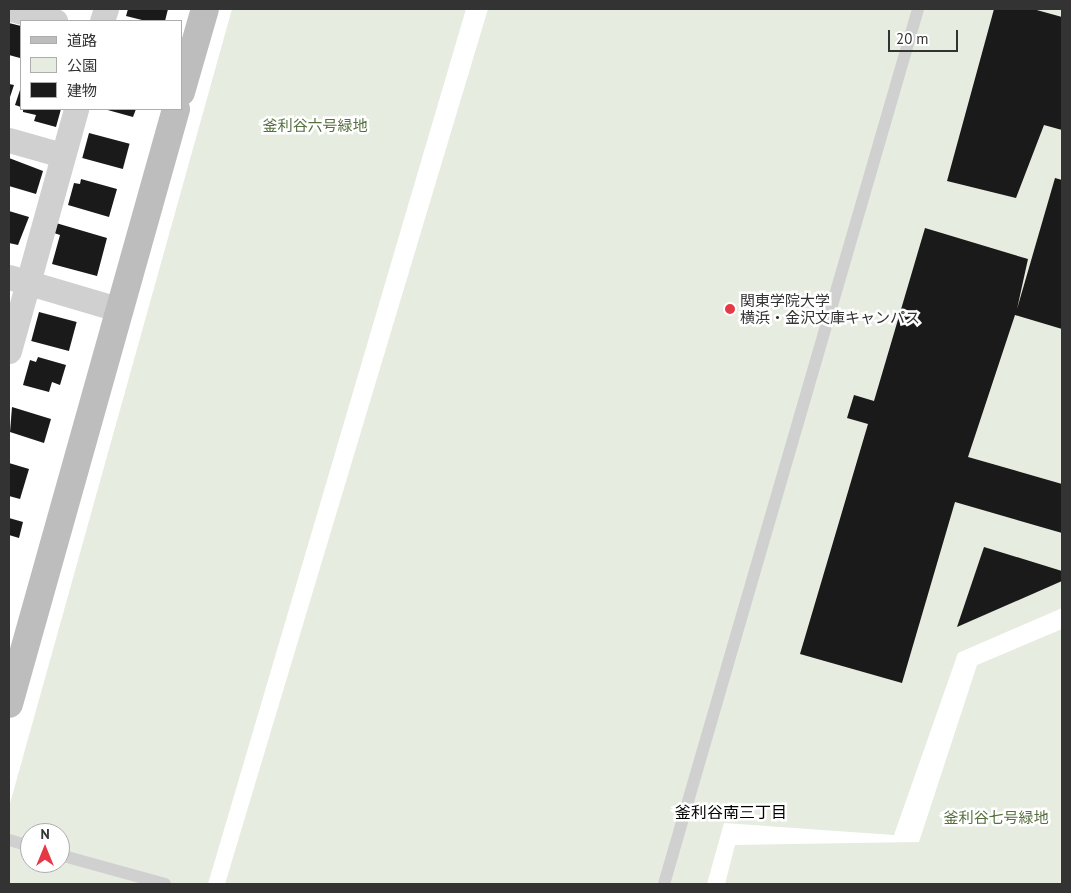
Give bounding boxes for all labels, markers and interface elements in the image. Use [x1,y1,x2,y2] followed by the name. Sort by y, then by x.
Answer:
[20,20,182,110] legend
[891,20,961,52] scale bar
[896,29,929,48] text: 20 m
[67,31,97,50] text: 道路
[67,56,97,75] text: 公園
[67,81,97,100] text: 建物
[263,117,367,135] park label: 釜利谷六号緑地
[740,291,920,326] place label: 関東学院大学 横浜・金沢文庫キャンパス
[724,303,736,315] marker: 関東学院大学 横浜・金沢文庫キャンパス
[675,802,787,822] district label: 釜利谷南三丁目
[944,809,1048,827] park label: 釜利谷七号緑地
[20,823,70,873] north arrow
[40,825,50,843] text: N

